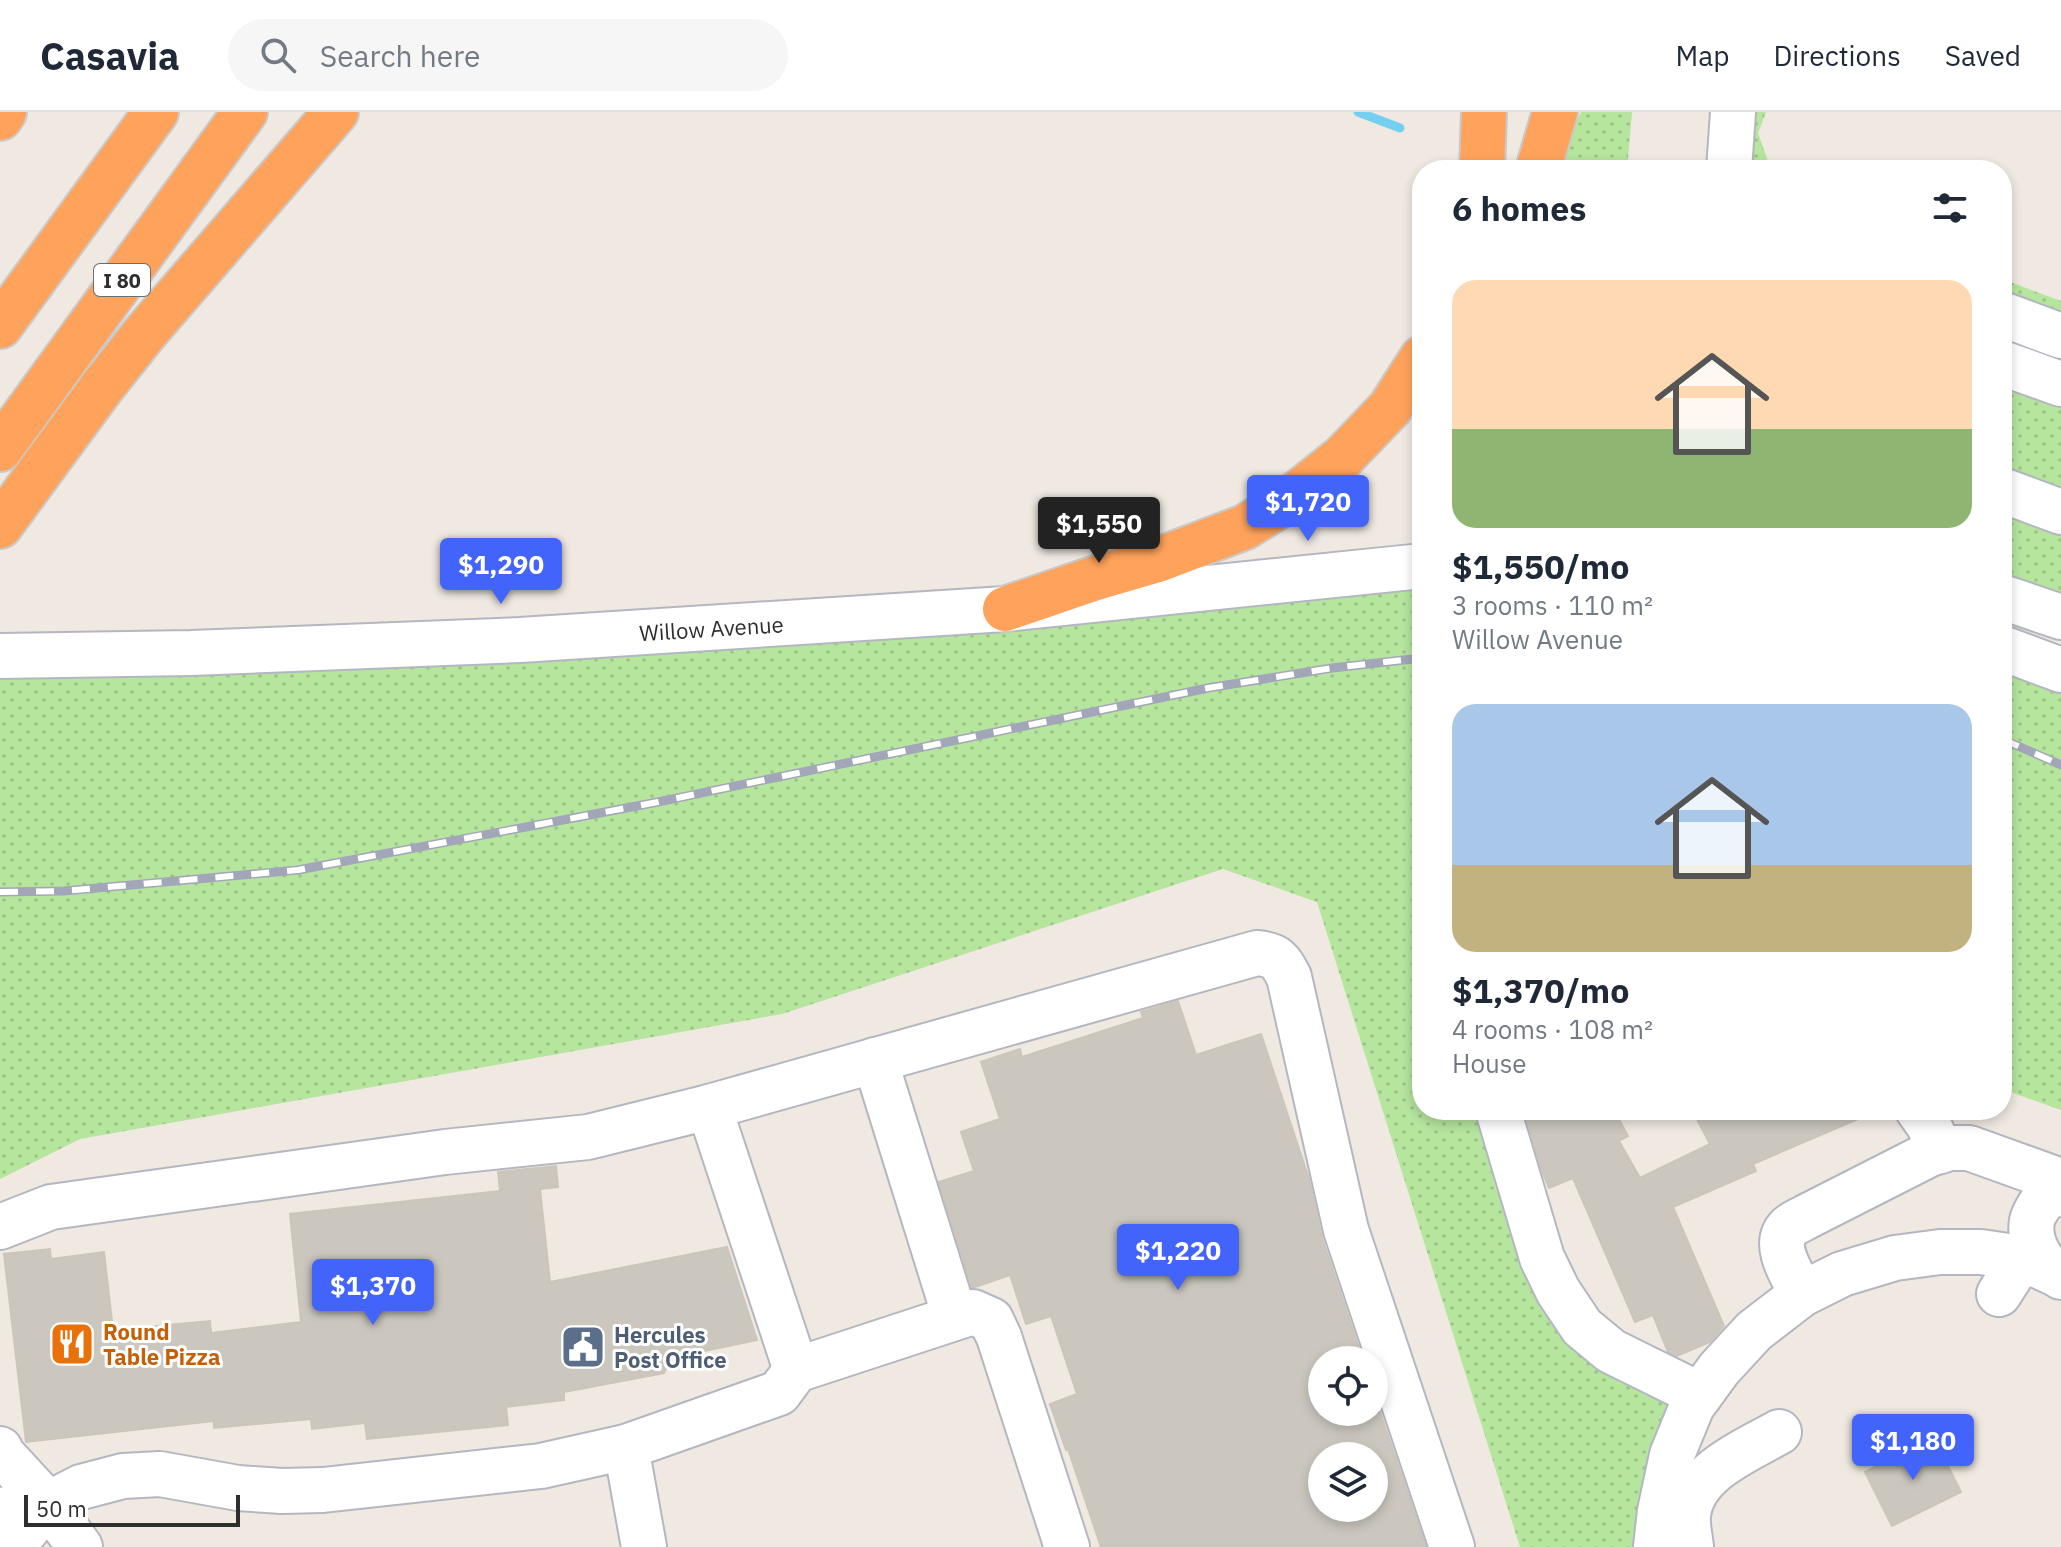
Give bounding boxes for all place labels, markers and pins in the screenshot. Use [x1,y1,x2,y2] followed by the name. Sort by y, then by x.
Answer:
[1243,475,1373,543] pin: $1,720
[1034,497,1164,565] pin: $1,550
[436,538,566,606] pin: $1,290
[1113,1224,1243,1292] pin: $1,220
[308,1259,438,1327] pin: $1,370
[103,1317,220,1371] place label: Round Table Pizza
[48,1320,96,1368] restaurant icon: Round Table Pizza
[614,1320,727,1374] place label: Hercules Post Office
[559,1323,607,1371] public building icon: Hercules Post Office
[1848,1414,1978,1482] pin: $1,180

